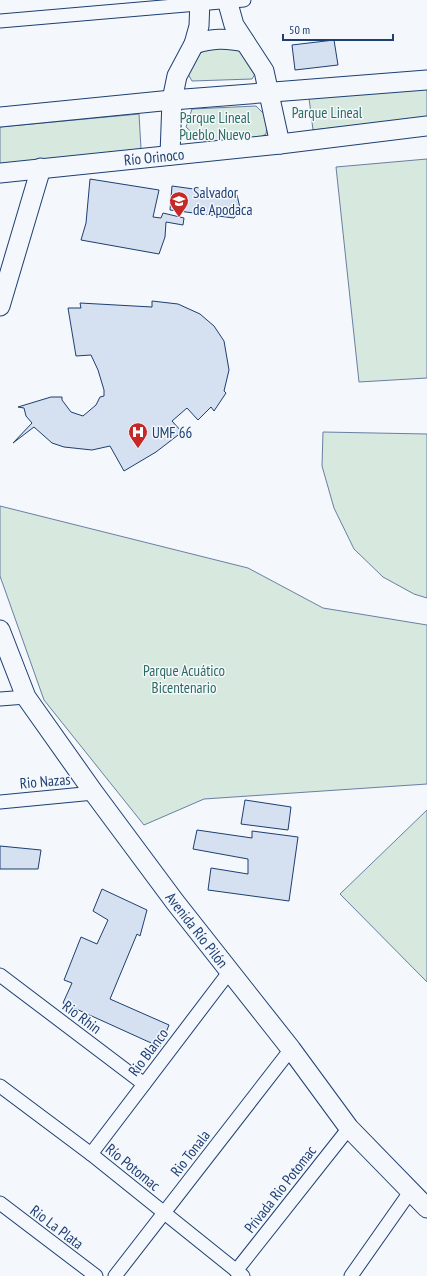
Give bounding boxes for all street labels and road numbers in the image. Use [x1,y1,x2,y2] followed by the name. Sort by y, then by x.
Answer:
[123,144,185,170] street label: Río Orinoco
[19,769,71,793] street label: Rio Nazas
[162,888,232,972] street label: Avenida Río Pilón
[59,996,105,1038] street label: Rio Rhin
[124,1024,172,1080] street label: Rio Blanco
[166,1126,214,1180] street label: Rio Tonala
[102,1139,165,1195] street label: Río Potomac
[240,1141,320,1237] street label: Privada Rio Potomac
[27,1201,87,1253] street label: Rio La Plata

